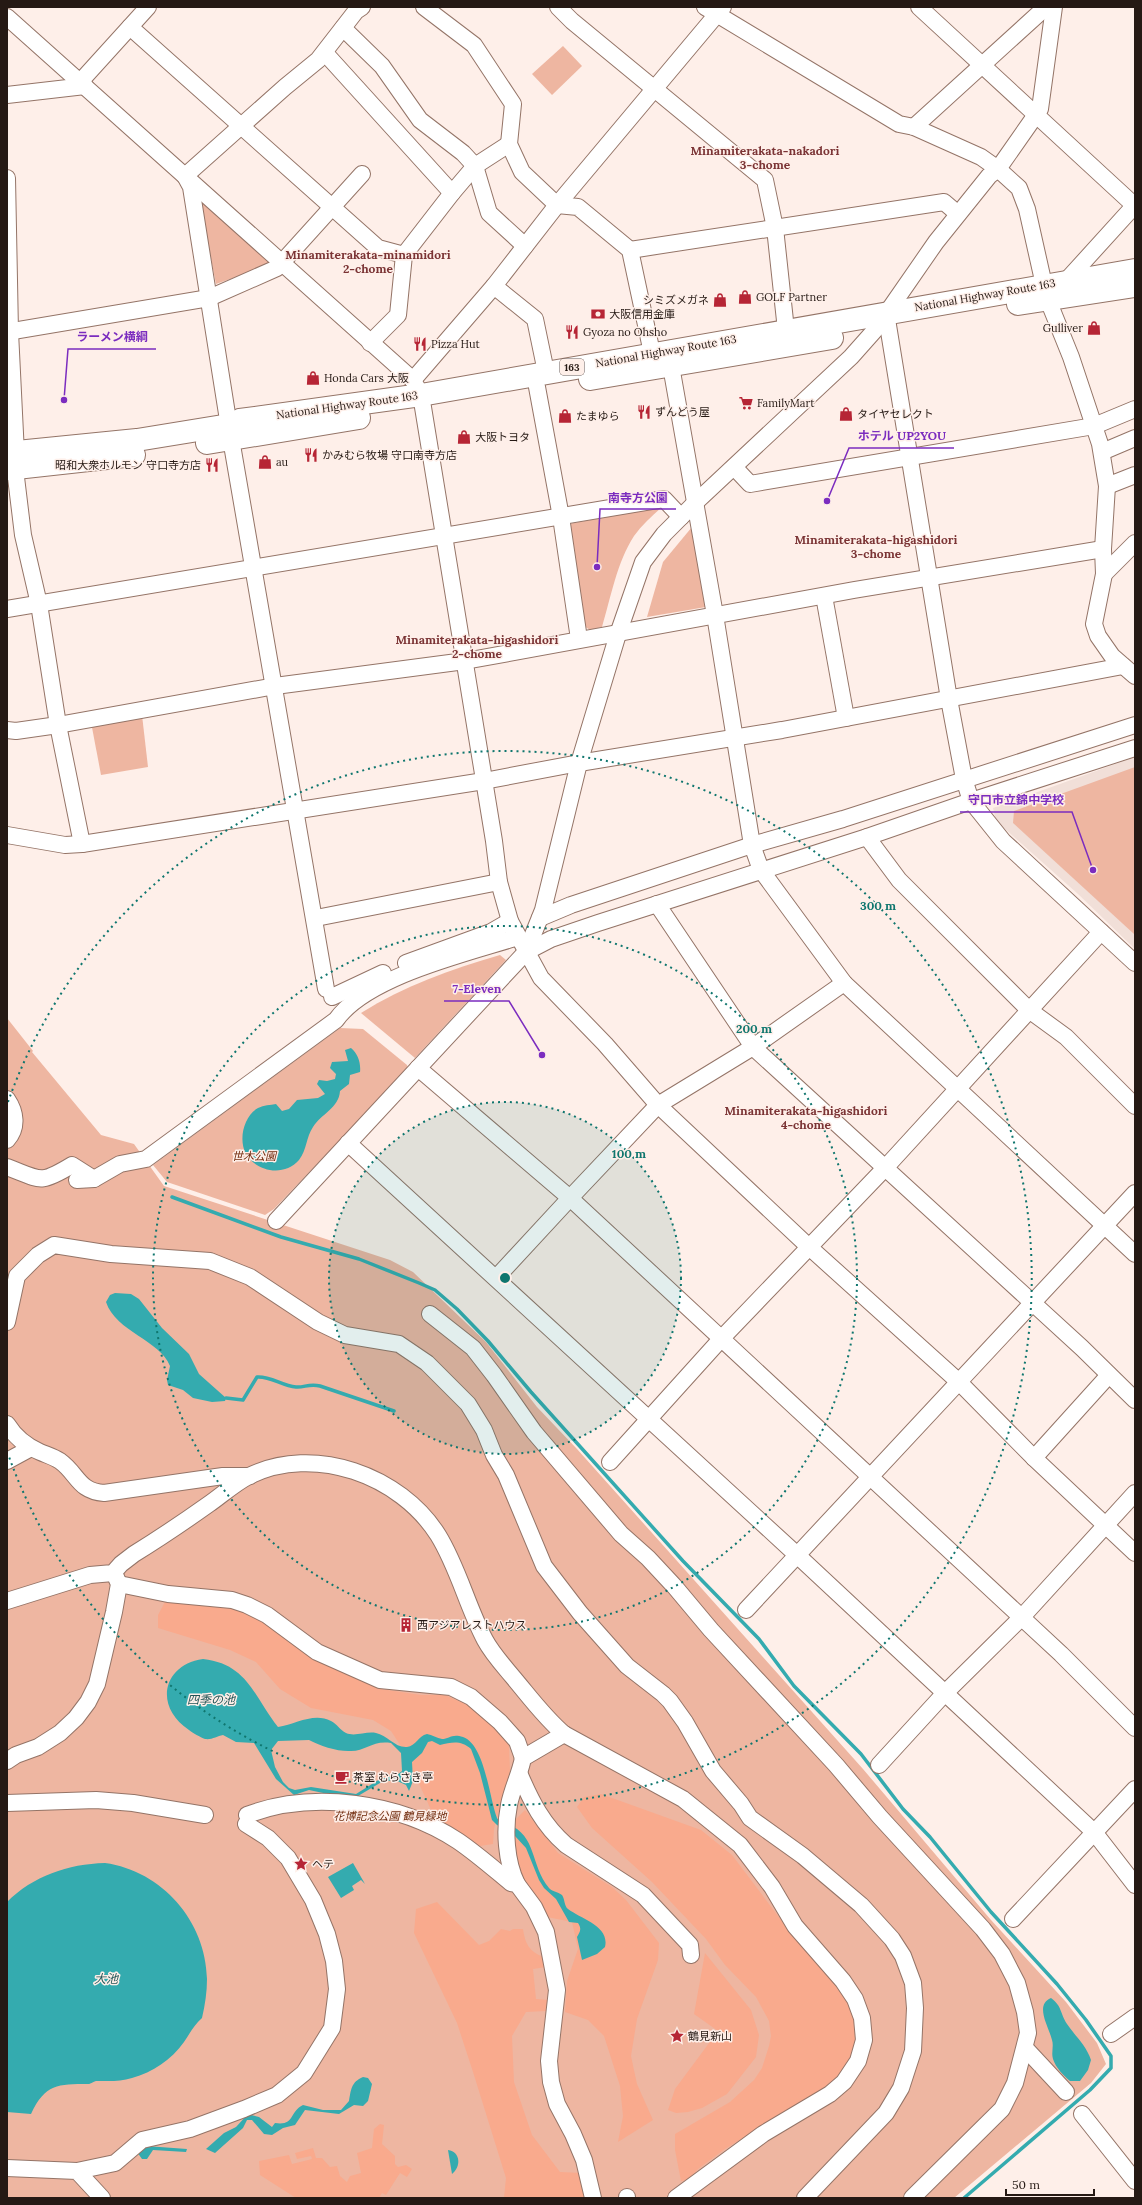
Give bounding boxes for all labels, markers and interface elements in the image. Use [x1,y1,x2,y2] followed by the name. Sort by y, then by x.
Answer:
[691,143,840,172] district label: Minamiterakata-nakadori 3-chome
[285,247,451,276] district label: Minamiterakata-minamidori 2-chome
[913,276,1057,314] street label: National Highway Route 163
[737,289,753,305] shop icon: GOLF Partner
[756,290,827,304] place label: GOLF Partner
[712,292,728,308] shop icon: シミズメガネ
[643,293,709,307] place label: シミズメガネ
[590,306,606,322] bank icon: 大阪信用金庫
[609,307,675,321] place label: 大阪信用金庫
[1086,320,1102,336] shop icon: Gulliver
[1043,321,1083,335] place label: Gulliver
[564,324,580,340] restaurant icon: Gyoza no Ohsho
[68,325,156,349] callout: ラーメン横綱
[583,325,667,339] place label: Gyoza no Ohsho
[76,329,148,344] text: ラーメン横綱
[594,332,738,370] street label: National Highway Route 163
[412,336,428,352] restaurant icon: Pizza Hut
[431,337,480,351] place label: Pizza Hut
[560,359,584,375] road number: 163
[305,370,321,386] shop icon: Honda Cars 大阪
[324,371,409,385] place label: Honda Cars 大阪
[275,388,419,422] street label: National Highway Route 163
[738,395,754,411] supermarket icon: FamilyMart
[757,396,815,410] place label: FamilyMart
[636,404,652,420] restaurant icon: ずんどう屋
[655,405,710,419] place label: ずんどう屋
[838,406,854,422] shop icon: タイヤセレクト
[857,407,934,421] place label: タイヤセレクト
[557,408,573,424] shop icon: たまゆら
[576,409,620,423] place label: たまゆら
[849,424,954,448] callout: ホテル UP2YOU
[858,428,946,443] text: ホテル UP2YOU
[456,429,472,445] shop icon: 大阪トヨタ
[475,430,530,444] place label: 大阪トヨタ
[303,447,319,463] restaurant icon: かみむら牧場 守口南寺方店
[322,448,457,462] place label: かみむら牧場 守口南寺方店
[257,454,273,470] shop icon: au
[276,455,289,469] place label: au
[204,457,220,473] restaurant icon: 昭和大衆ホルモン 守口寺方店
[55,458,201,472] place label: 昭和大衆ホルモン 守口寺方店
[600,485,676,509] callout: 南寺方公園
[608,490,668,505] text: 南寺方公園
[795,532,958,561] district label: Minamiterakata-higashidori 3-chome
[396,632,559,661] district label: Minamiterakata-higashidori 2-chome
[960,788,1072,812] callout: 守口市立錦中学校
[968,792,1064,807] text: 守口市立錦中学校
[860,898,896,913] text: 300 m
[444,977,509,1001] callout: 7-Eleven
[453,981,502,996] text: 7-Eleven
[736,1021,772,1036] text: 200 m
[725,1103,888,1132] district label: Minamiterakata-higashidori 4-chome
[612,1146,646,1161] text: 100 m
[232,1149,278,1163] park label: 世木公園
[498,1271,512,1285] centre of rings
[398,1617,414,1633] building icon: 西アジアレストハウス
[417,1618,527,1632] place label: 西アジアレストハウス
[187,1692,236,1707] water label: 四季の池
[334,1769,350,1785] cafe icon: 茶室 むらさき亭
[353,1770,433,1784] place label: 茶室 むらさき亭
[334,1809,447,1823] park label: 花博記念公園 鶴見緑地
[293,1856,309,1872] place icon: ヘテ
[312,1857,334,1871] place label: ヘテ
[94,1971,119,1986] water label: 大池
[669,2028,685,2044] place icon: 鶴見新山
[688,2029,732,2043] place label: 鶴見新山
[1006,2171,1094,2197] scale bar
[1012,2177,1040,2192] text: 50 m

